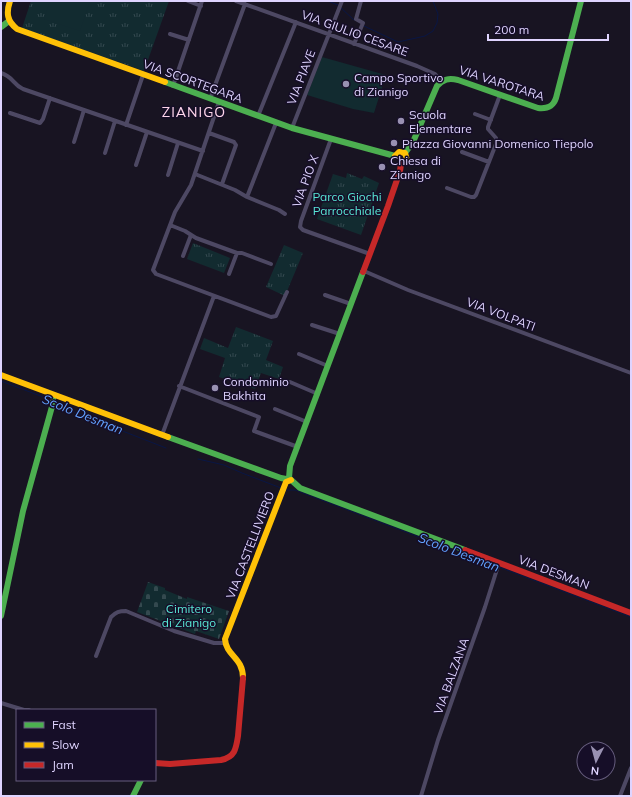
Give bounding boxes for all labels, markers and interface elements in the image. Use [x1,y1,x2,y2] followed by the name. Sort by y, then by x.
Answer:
[299,7,411,59] street label: VIA GIULIO CESARE
[488,16,608,42] scale bar
[494,22,529,37] text: 200 m
[284,47,318,107] street label: VIA PIAVE
[141,56,245,106] street label: VIA SCORTEGARA
[457,62,547,104] street label: VIA VAROTARA
[354,70,443,99] place label: Campo Sportivo di Zianigo
[341,79,351,89] marker: Campo Sportivo di Zianigo
[162,103,226,121] district label: ZIANIGO
[409,107,472,136] place label: Scuola Elementare
[396,116,406,126] marker: Scuola Elementare
[402,136,594,151] place label: Piazza Giovanni Domenico Tiepolo
[389,138,399,148] marker: Piazza Giovanni Domenico Tiepolo
[289,153,321,209] street label: VIA PIO X
[390,153,441,182] place label: Chiesa di Zianigo
[377,162,387,172] marker: Chiesa di Zianigo
[312,189,382,218] park label: Parco Giochi Parrocchiale
[464,294,538,334] street label: VIA VOLPATI
[223,374,289,403] place label: Condominio Bakhita
[210,383,220,393] marker: Condominio Bakhita
[40,391,126,437] water label: Scolo Desman
[223,489,277,601] street label: VIA CASTELLIVIERO
[416,529,502,575] water label: Scolo Desman
[516,552,592,592] street label: VIA DESMAN
[162,601,216,630] park label: Cimitero di Zianigo
[430,635,472,716] street label: VIA BALZANA
[16,709,156,781] legend
[52,717,76,732] text: Fast
[52,737,80,752] text: Slow
[576,741,616,781] north arrow
[52,757,74,772] text: Jam
[590,764,600,778] text: N

